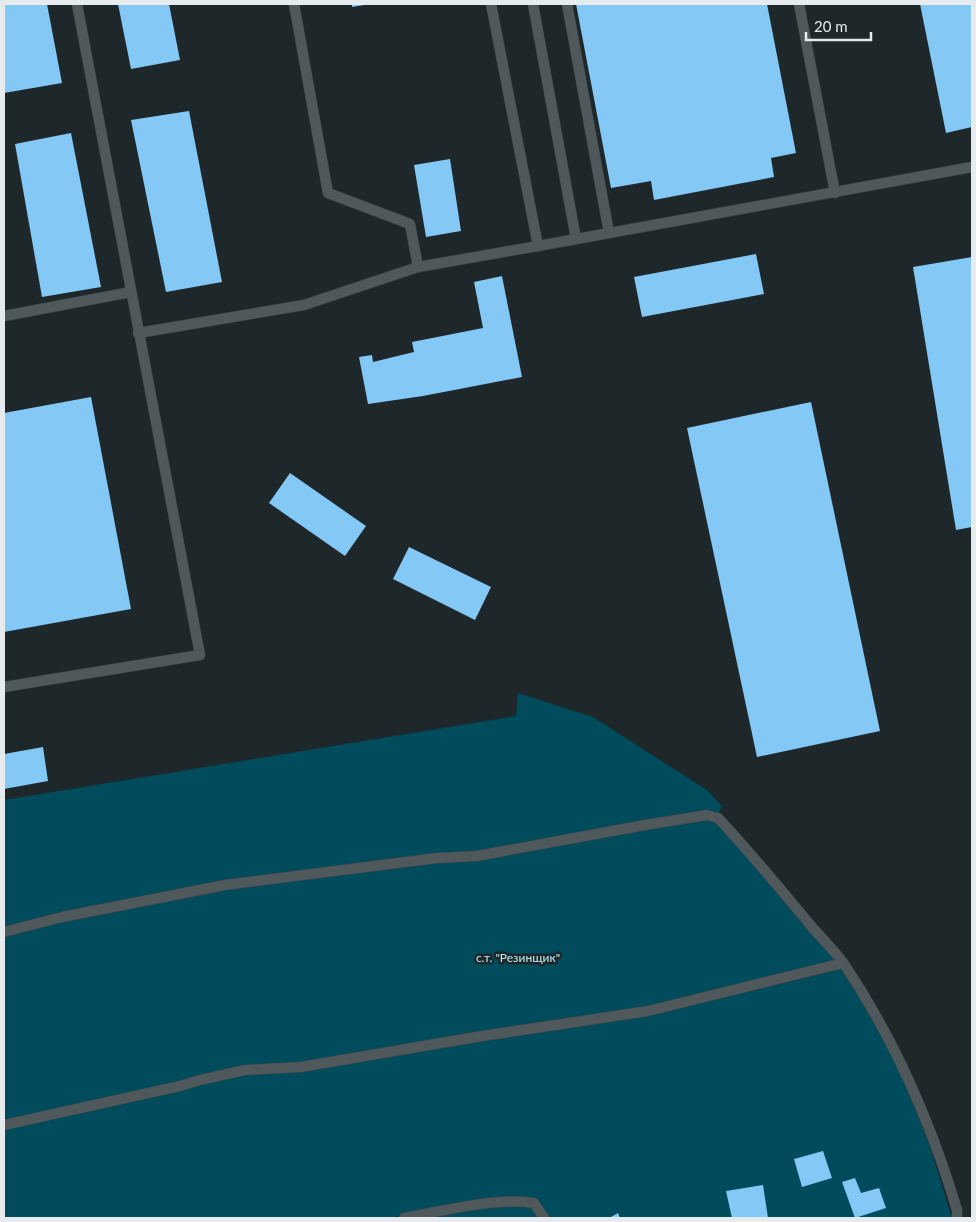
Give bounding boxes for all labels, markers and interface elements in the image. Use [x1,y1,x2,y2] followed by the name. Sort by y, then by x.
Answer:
[806,10,871,42] scale bar
[814,17,848,35] text: 20 m
[476,950,560,965] park label: с.т. "Резинщик"

